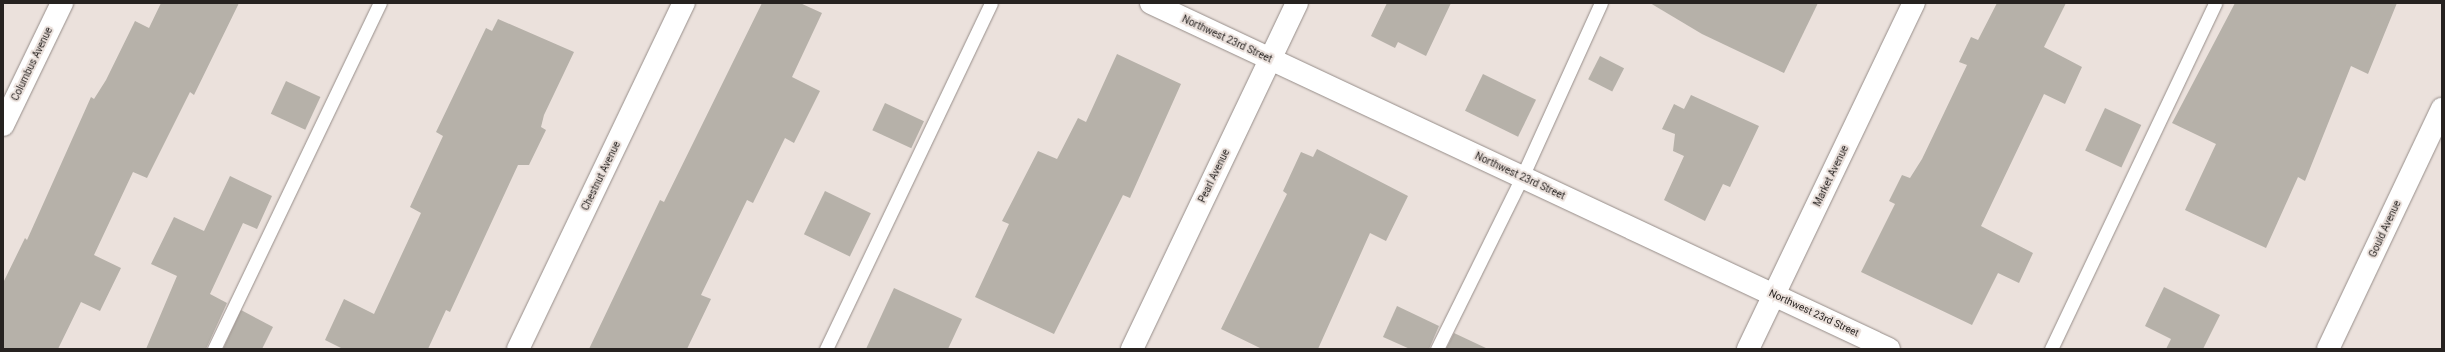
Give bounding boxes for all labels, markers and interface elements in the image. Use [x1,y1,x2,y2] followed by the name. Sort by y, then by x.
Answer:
[1180,13,1274,65] street label: Northwest 23rd Street
[9,25,55,103] street label: Columbus Avenue
[579,140,623,212] street label: Chestnut Avenue
[1811,144,1851,208] street label: Market Avenue
[1196,147,1232,205] street label: Pearl Avenue
[1473,150,1567,202] street label: Northwest 23rd Street
[2367,199,2403,259] street label: Gould Avenue
[1767,287,1861,339] street label: Northwest 23rd Street

